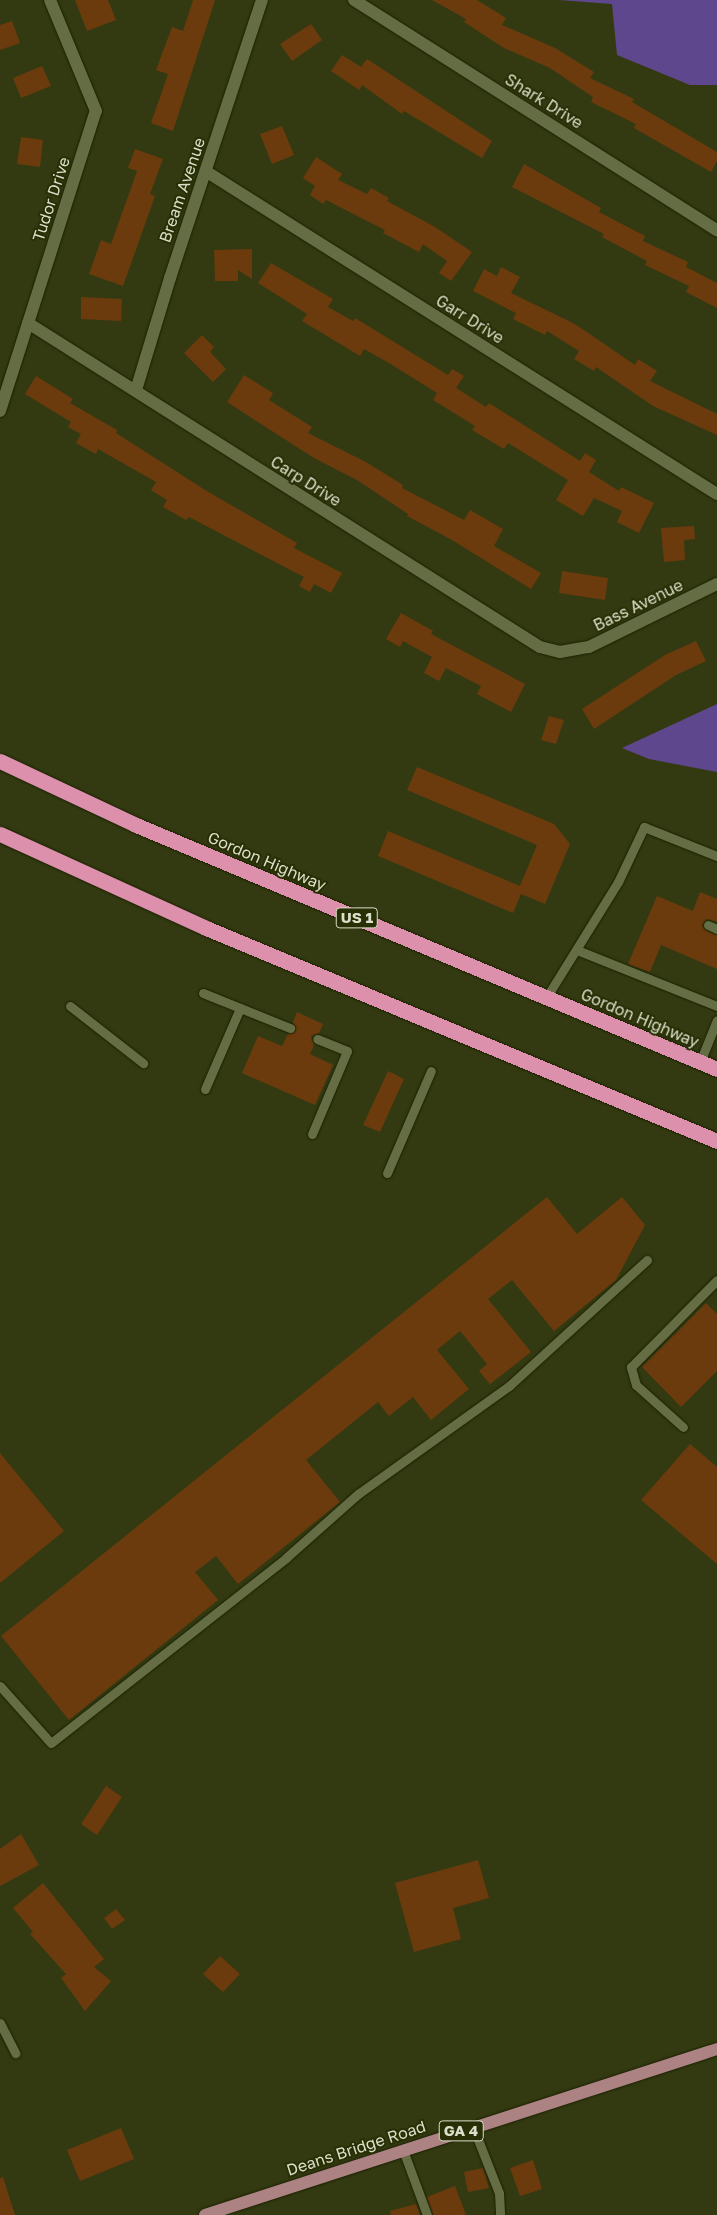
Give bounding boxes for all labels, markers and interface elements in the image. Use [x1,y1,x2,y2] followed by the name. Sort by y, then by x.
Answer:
[502,70,586,132] street label: Shark Drive
[155,135,209,245] street label: Bream Avenue
[28,154,74,244] street label: Tudor Drive
[432,291,508,347] street label: Garr Drive
[267,452,345,510] street label: Carp Drive
[590,575,686,635] street label: Bass Avenue
[205,827,329,895] street label: Gordon Highway
[336,906,378,930] road number: US 1
[578,984,702,1052] street label: Gordon Highway
[284,2116,428,2180] street label: Deans Bridge Road
[438,2118,484,2144] road number: GA 4

